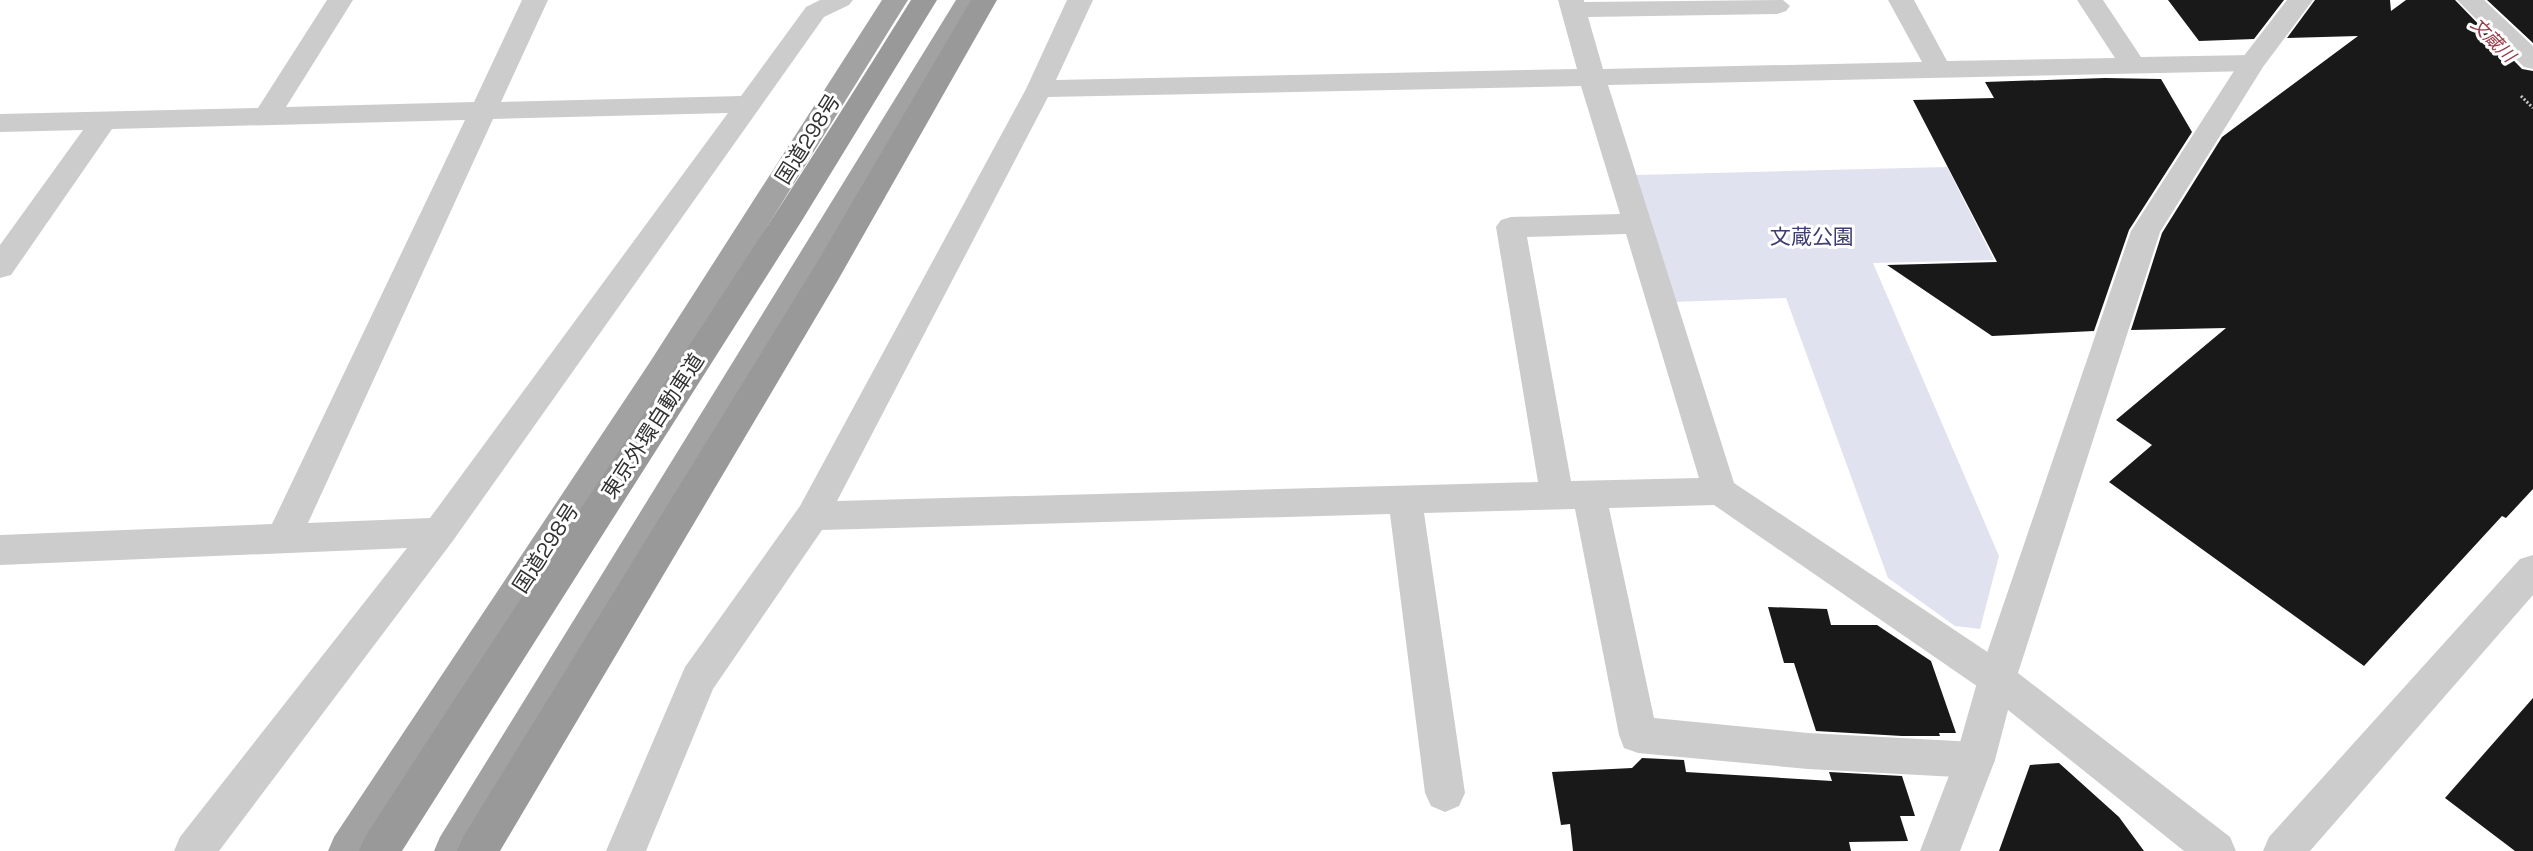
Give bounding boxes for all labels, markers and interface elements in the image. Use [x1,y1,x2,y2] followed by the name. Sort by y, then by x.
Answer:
[2466,12,2522,68] water label: 文蔵川
[769,89,846,189] street label: 国道298号
[1770,223,1854,250] park label: 文蔵公園
[596,348,710,504] street label: 東京外環自動車道
[507,498,585,598] street label: 国道298号

